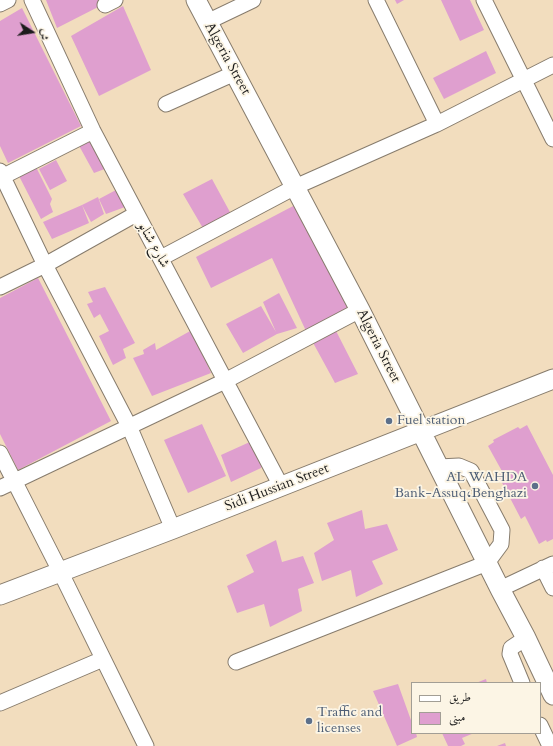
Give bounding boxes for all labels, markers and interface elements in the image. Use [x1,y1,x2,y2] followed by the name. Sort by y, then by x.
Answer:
[12,12,52,52] north arrow
[200,20,254,98] street label: Algeria Street
[36,28,53,41] text: ش
[134,219,172,271] street label: شارع شنابو
[352,306,404,386] street label: Algeria Street
[397,413,465,429] place label: Fuel station
[384,416,394,426] marker: Fuel station
[223,460,331,516] street label: Sidi Hussian Street
[394,470,527,502] place label: AL WAHDA Bank-Assuq،Benghazi
[530,481,540,491] marker: AL WAHDA Bank-Assuq،Benghazi
[411,682,541,734] legend
[449,689,471,705] text: طريق
[317,705,382,738] place label: Traffic and licenses
[449,709,465,725] text: مبنى
[304,716,314,726] marker: Traffic and licenses

